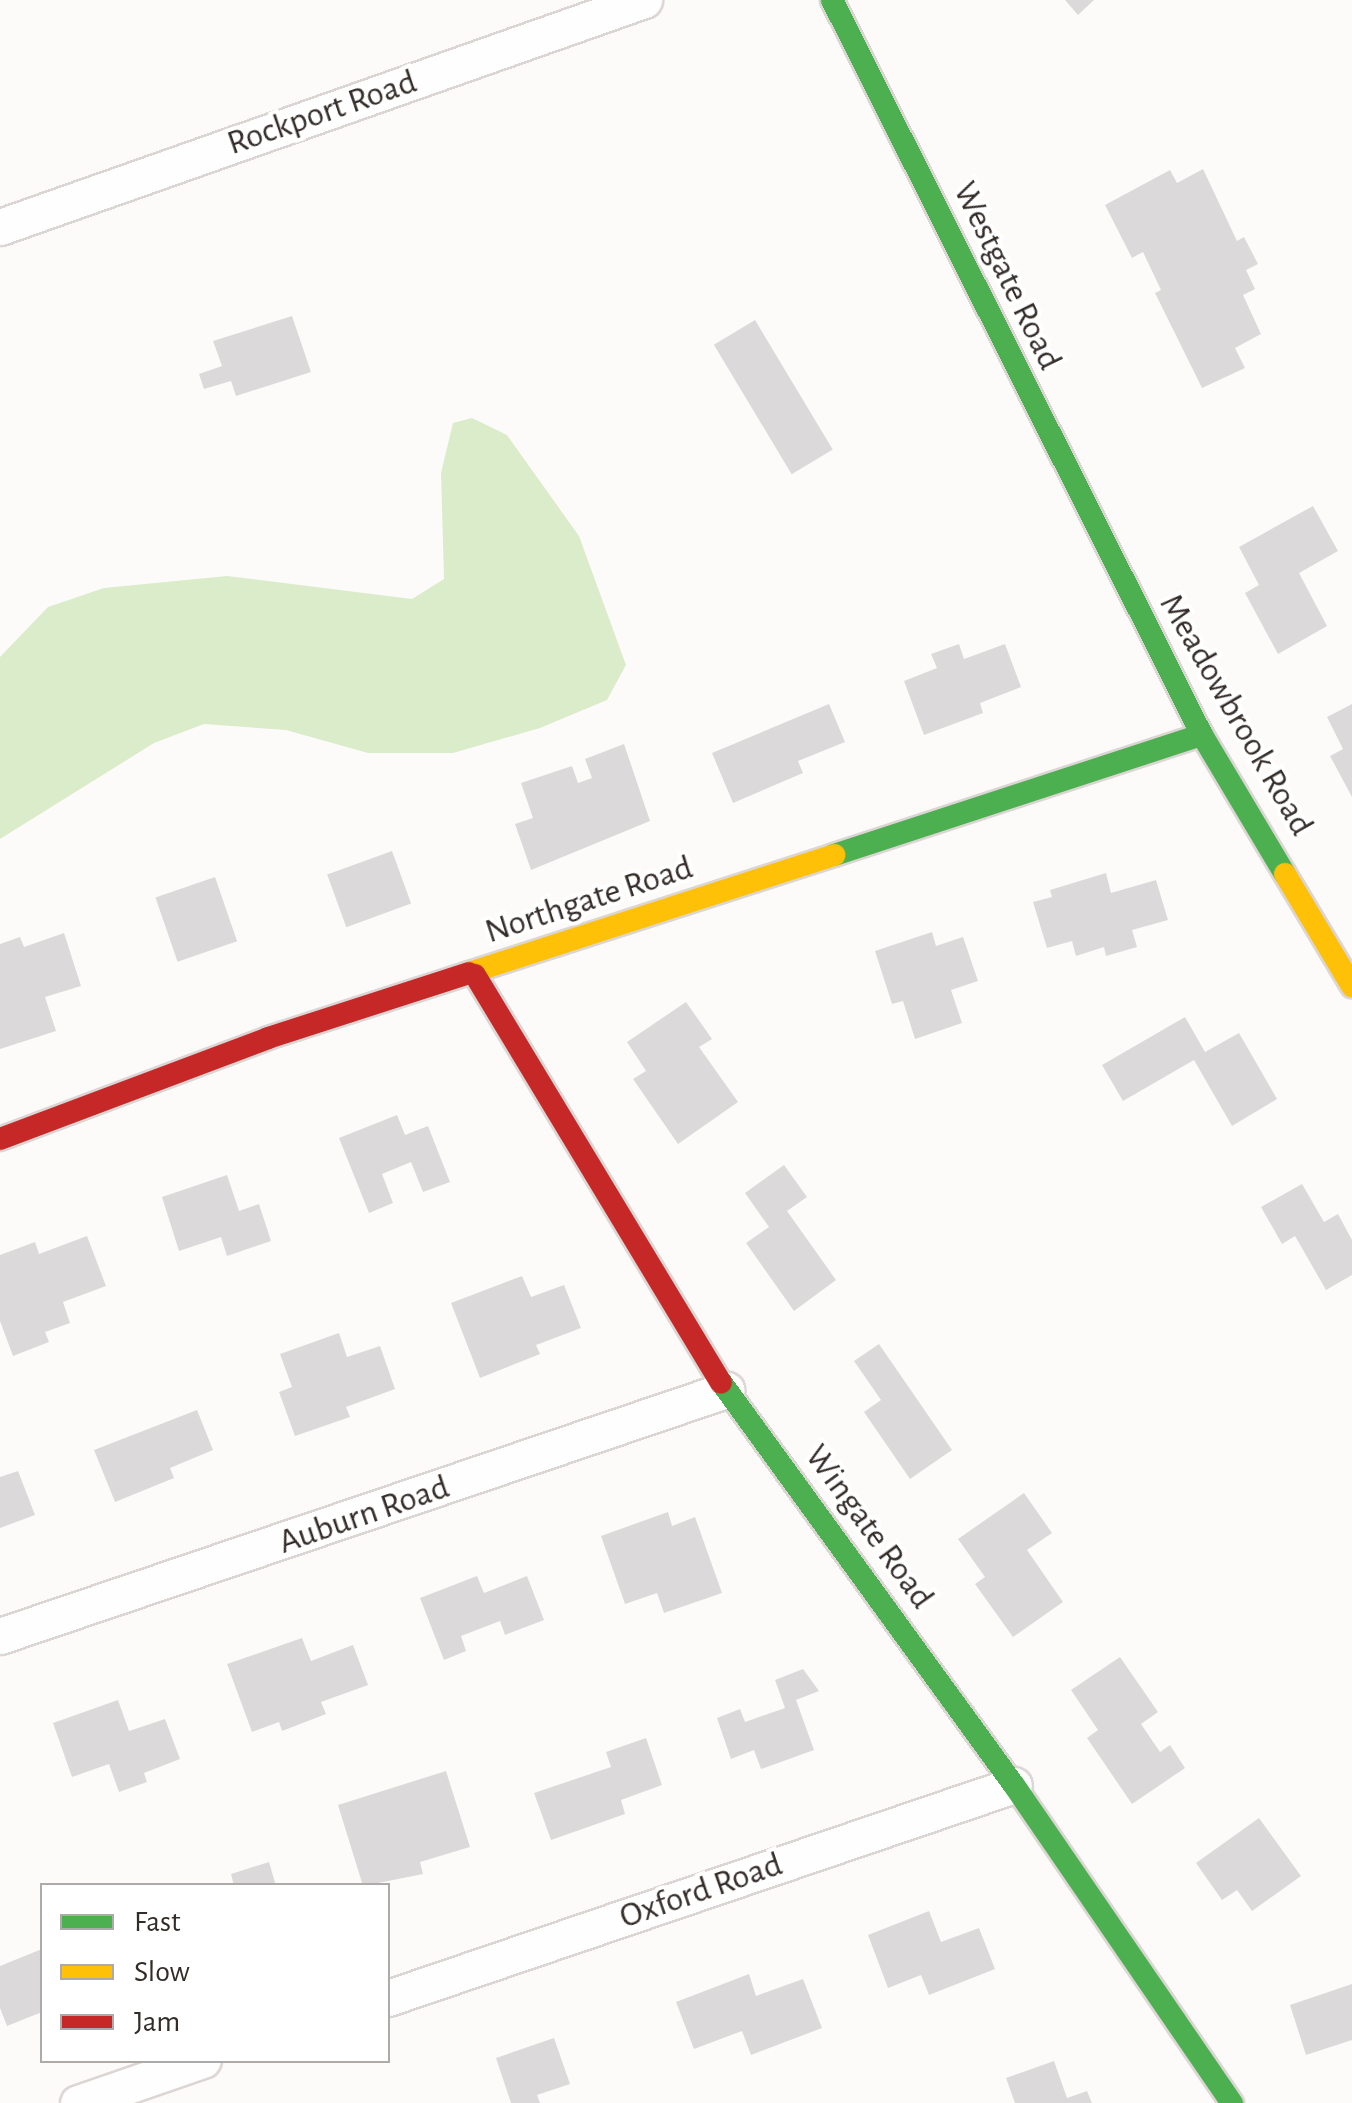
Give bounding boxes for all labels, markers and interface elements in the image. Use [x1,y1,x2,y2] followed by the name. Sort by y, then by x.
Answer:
[222,61,422,165] street label: Rockport Road
[943,175,1071,377] street label: Westgate Road
[1150,587,1322,843] street label: Meadowbrook Road
[480,847,698,953] street label: Northgate Road
[795,1437,943,1617] street label: Wingate Road
[273,1466,455,1564] street label: Auburn Road
[614,1844,788,1938] street label: Oxford Road
[40,1883,390,2063] legend
[134,1907,181,1937] text: Fast
[134,1957,190,1987] text: Slow
[134,2007,180,2037] text: Jam

